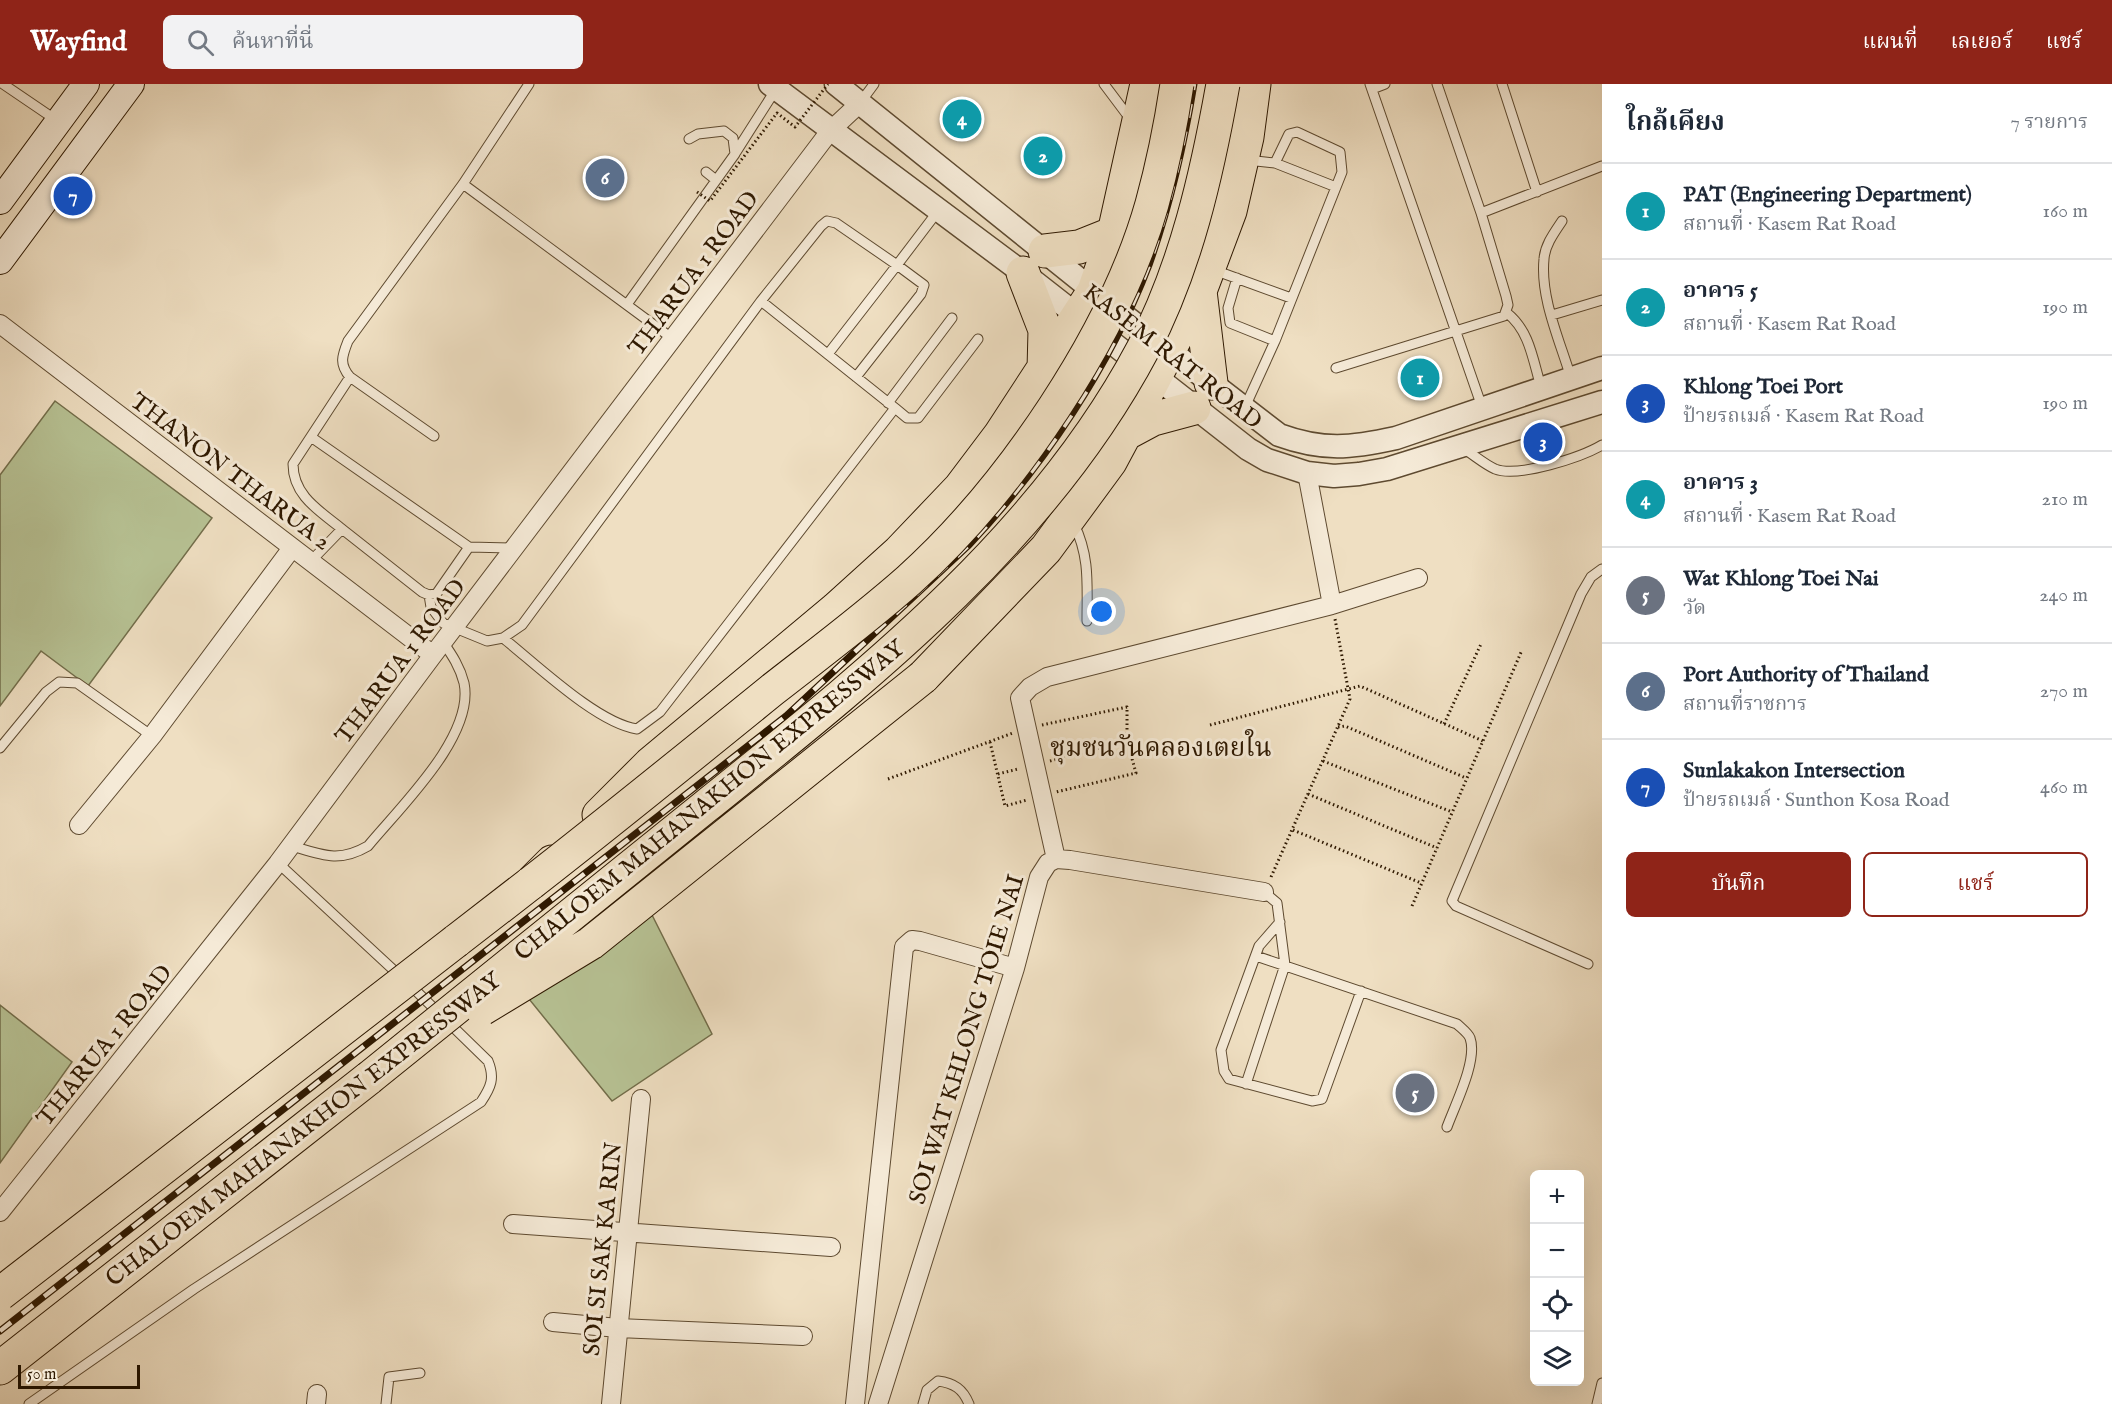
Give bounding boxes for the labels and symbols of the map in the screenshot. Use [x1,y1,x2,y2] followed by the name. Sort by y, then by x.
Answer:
[942,96,982,141] pin: 4
[1024,134,1062,178] pin: 2
[586,156,624,200] pin: 6
[54,174,92,218] pin: 7
[622,185,767,363] street label: THARUA 1 ROAD
[1076,277,1268,437] street label: KASEM RAT ROAD
[1400,356,1440,400] pin: 1
[123,386,337,558] street label: THANON THARUA 2
[1524,420,1562,464] pin: 3
[329,573,474,751] street label: THARUA 1 ROAD
[1087,597,1116,626] your location
[508,633,913,969] street label: CHALOEM MAHANAKHON EXPRESSWAY
[1050,729,1272,765] district label: ชุมชนวันคลองเตยใน
[902,871,1032,1208] street label: SOI WAT KHLONG TOIE NAI
[30,959,180,1133] street label: THARUA 1 ROAD
[100,965,509,1294] street label: CHALOEM MAHANAKHON EXPRESSWAY
[1396,1070,1434,1116] pin: 5
[577,1141,630,1357] street label: SOI SI SAK KA RIN
[18,1362,140,1390] scale bar

